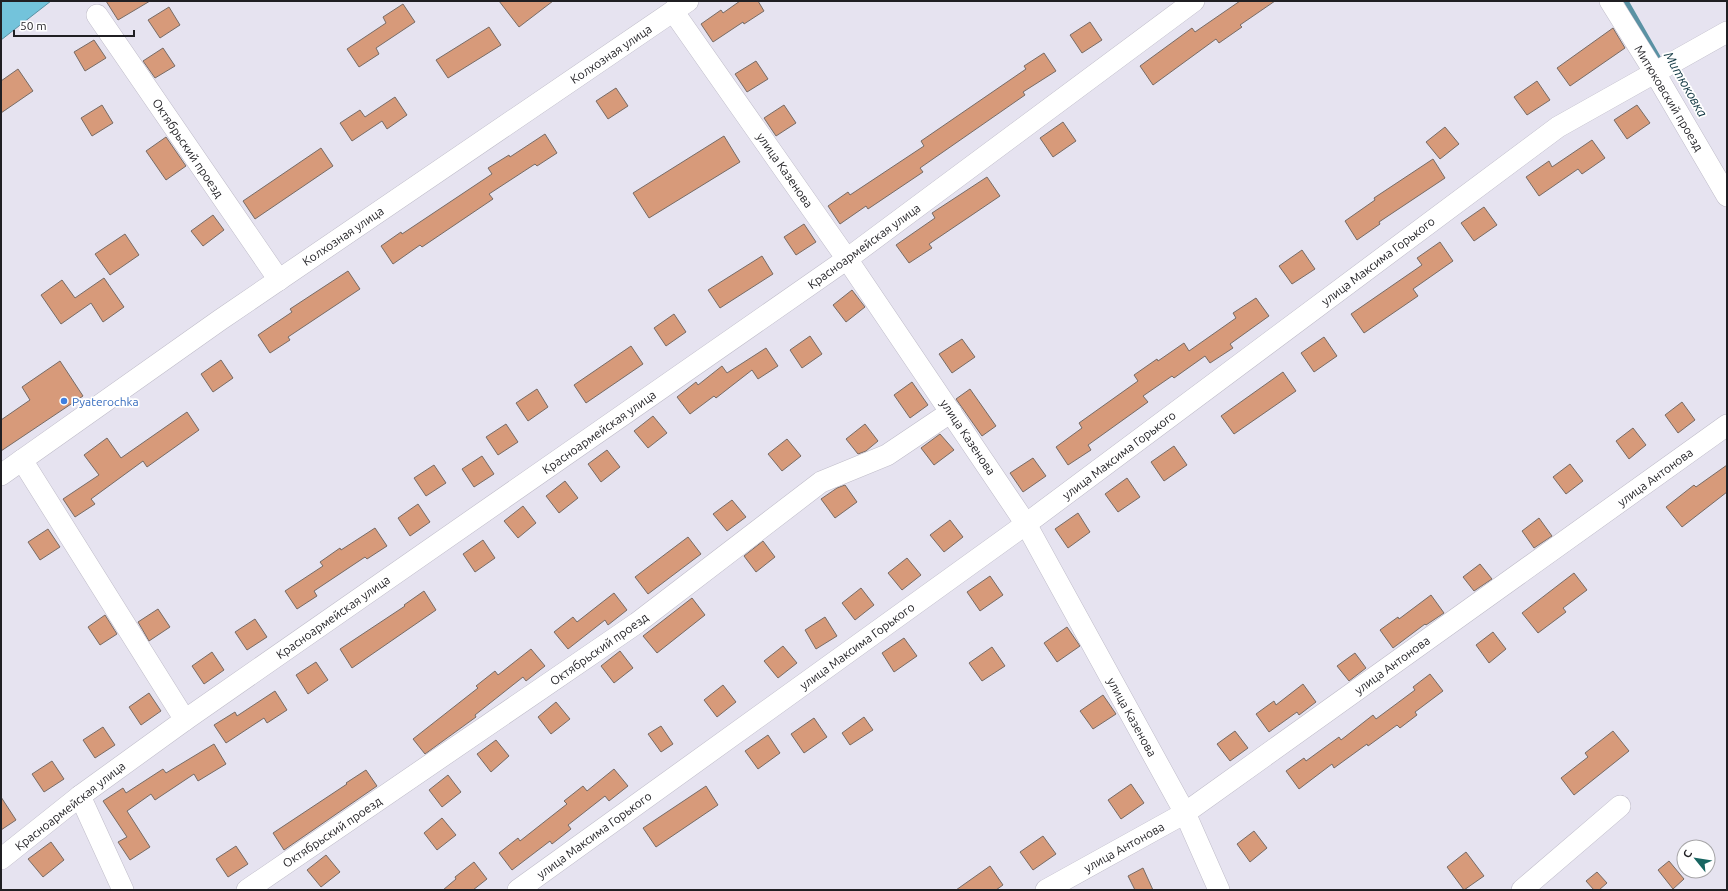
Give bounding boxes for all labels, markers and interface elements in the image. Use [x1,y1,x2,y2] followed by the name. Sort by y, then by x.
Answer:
[14,12,134,38] scale bar
[20,19,47,32] text: 50 m
[568,22,654,86] street label: Колхозная улица
[1632,43,1706,153] street label: Митюковский проезд
[1662,49,1710,119] water label: Митюковка
[150,96,226,200] street label: Октябрьский проезд
[754,130,816,210] street label: улица Казенова
[805,201,923,291] street label: Красноармейская улица
[300,204,386,268] street label: Колхозная улица
[1319,214,1437,308] street label: улица Максима Горького
[540,388,658,476] street label: Красноармейская улица
[72,395,139,408] place label: Pyaterochka
[59,396,69,406] marker: Pyaterochka
[938,397,998,477] street label: улица Казенова
[1060,408,1178,502] street label: улица Максима Горького
[1615,445,1695,509] street label: улица Антонова
[274,573,392,661] street label: Красноармейская улица
[797,600,917,692] street label: улица Максима Горького
[548,610,650,688] street label: Октябрьский проезд
[1352,633,1432,697] street label: улица Антонова
[1105,675,1159,759] street label: улица Казенова
[13,759,127,853] street label: Красноармейская улица
[534,789,654,881] street label: улица Максима Горького
[280,794,384,870] street label: Октябрьский проезд
[1082,820,1166,874] street label: улица Антонова
[1676,839,1716,879] north arrow
[1680,848,1694,860] text: С

